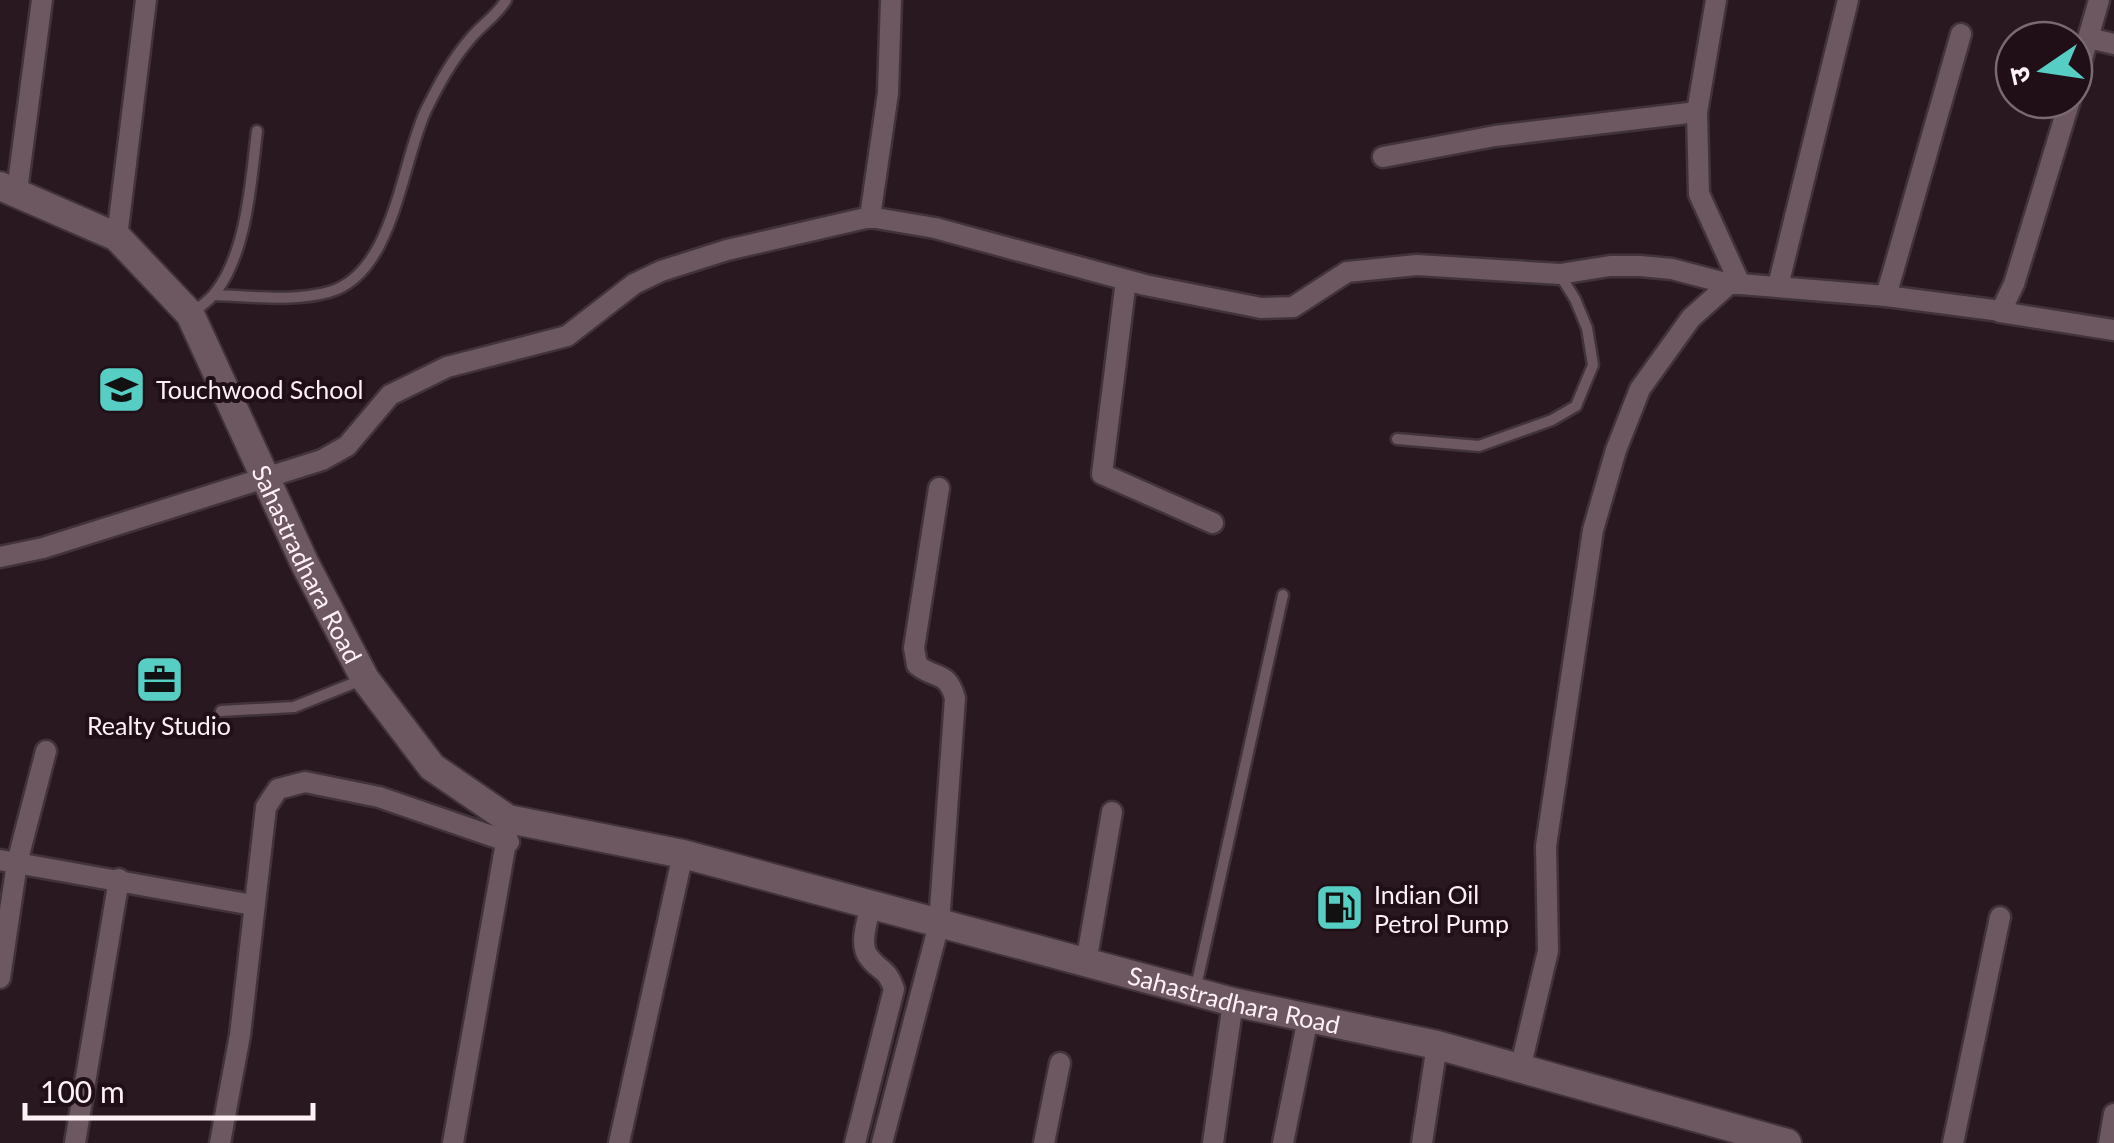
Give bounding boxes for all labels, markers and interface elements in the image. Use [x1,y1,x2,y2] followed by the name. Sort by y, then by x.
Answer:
[1994,20,2094,120] north arrow
[2000,63,2037,88] text: उ
[95,363,147,415] school or university icon: Touchwood School
[156,374,364,404] place label: Touchwood School
[246,460,369,668] street label: Sahastradhara Road
[133,653,185,705] office icon: Realty Studio
[87,710,231,740] place label: Realty Studio
[1374,879,1509,938] place label: Indian Oil Petrol Pump
[1313,882,1365,934] fuel station icon: Indian Oil Petrol Pump
[1125,959,1343,1039] street label: Sahastradhara Road
[25,1058,312,1120] scale bar
[40,1073,125,1109] text: 100 m

